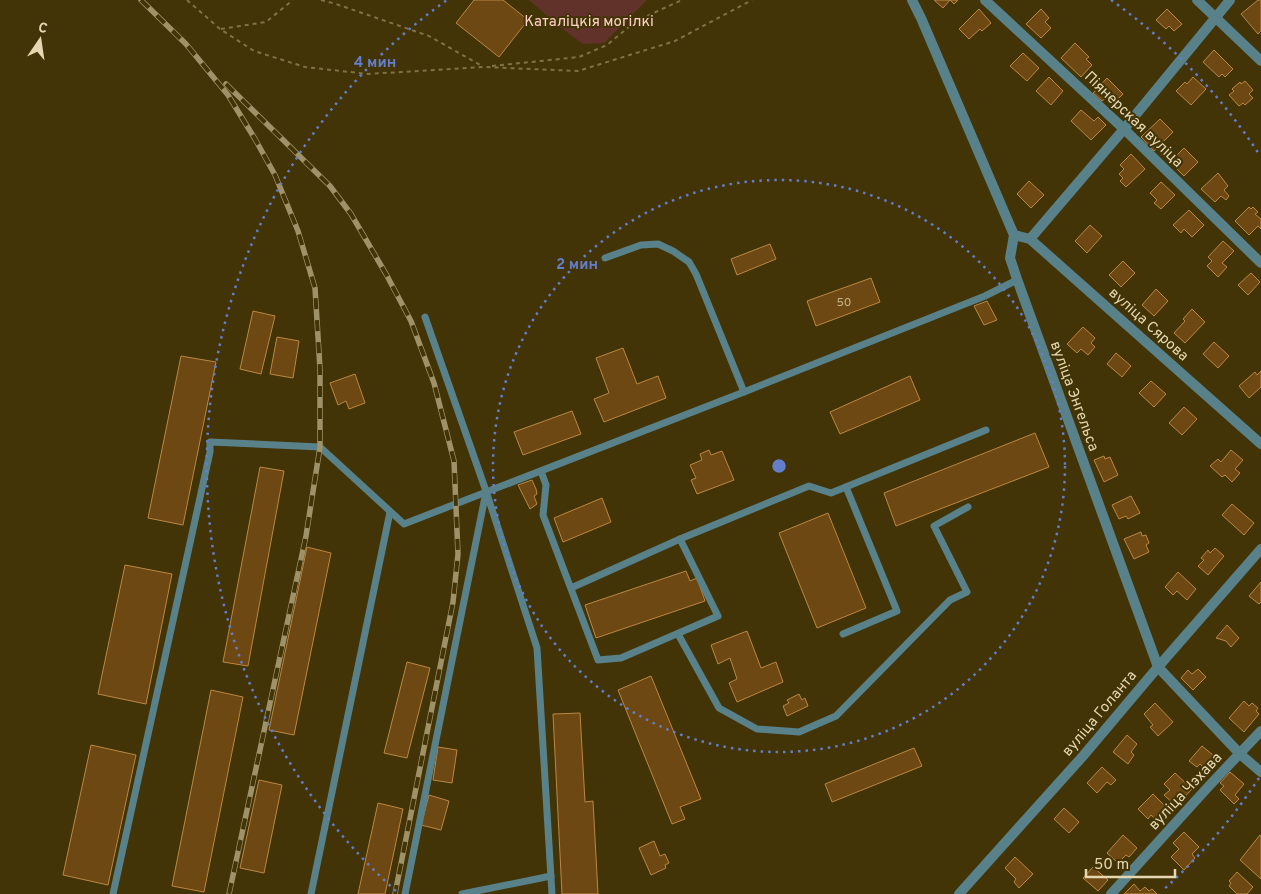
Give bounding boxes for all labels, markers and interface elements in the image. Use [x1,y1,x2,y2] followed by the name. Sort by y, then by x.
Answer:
[524,13,654,32] park label: Каталіцкія могілкі
[15,15,65,65] north arrow
[36,20,49,38] text: С
[354,54,396,73] text: 4 мин
[1079,68,1186,172] street label: Піянерская вуліца
[556,256,598,275] text: 2 мин
[1104,284,1192,366] street label: вуліца Сярова
[836,295,852,311] house number: 50
[1045,339,1102,454] street label: вуліца Энгельса
[770,457,788,475] centre of rings
[1059,667,1142,761] street label: вуліца Голанта
[1145,749,1227,835] street label: вуліца Чэхава
[1086,846,1175,878] scale bar
[1094,856,1129,875] text: 50 m

